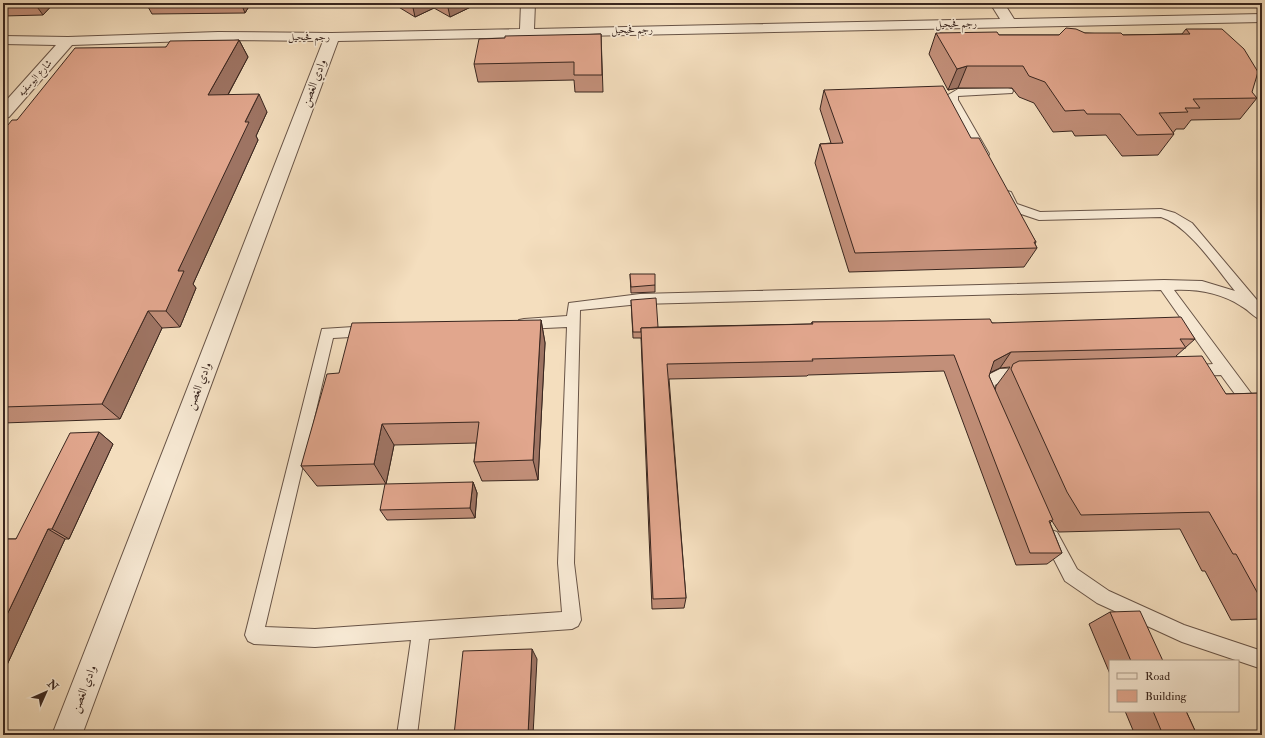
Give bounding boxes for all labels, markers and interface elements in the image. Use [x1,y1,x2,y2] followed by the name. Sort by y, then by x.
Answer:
[935,18,977,33] street label: رجم فحيحيل
[611,24,653,39] street label: رجم فحيحيل
[288,31,330,46] street label: رجم فحيحيل
[15,57,57,101] street label: شارع اليوسفيه
[298,57,332,110] street label: وادي الغصن
[183,360,217,413] street label: وادي الغصن
[1109,660,1239,712] legend
[68,663,102,716] street label: وادي الغصن
[1145,669,1170,684] text: Road
[26,672,66,712] north arrow
[44,676,62,694] text: N
[1145,689,1188,704] text: Building

